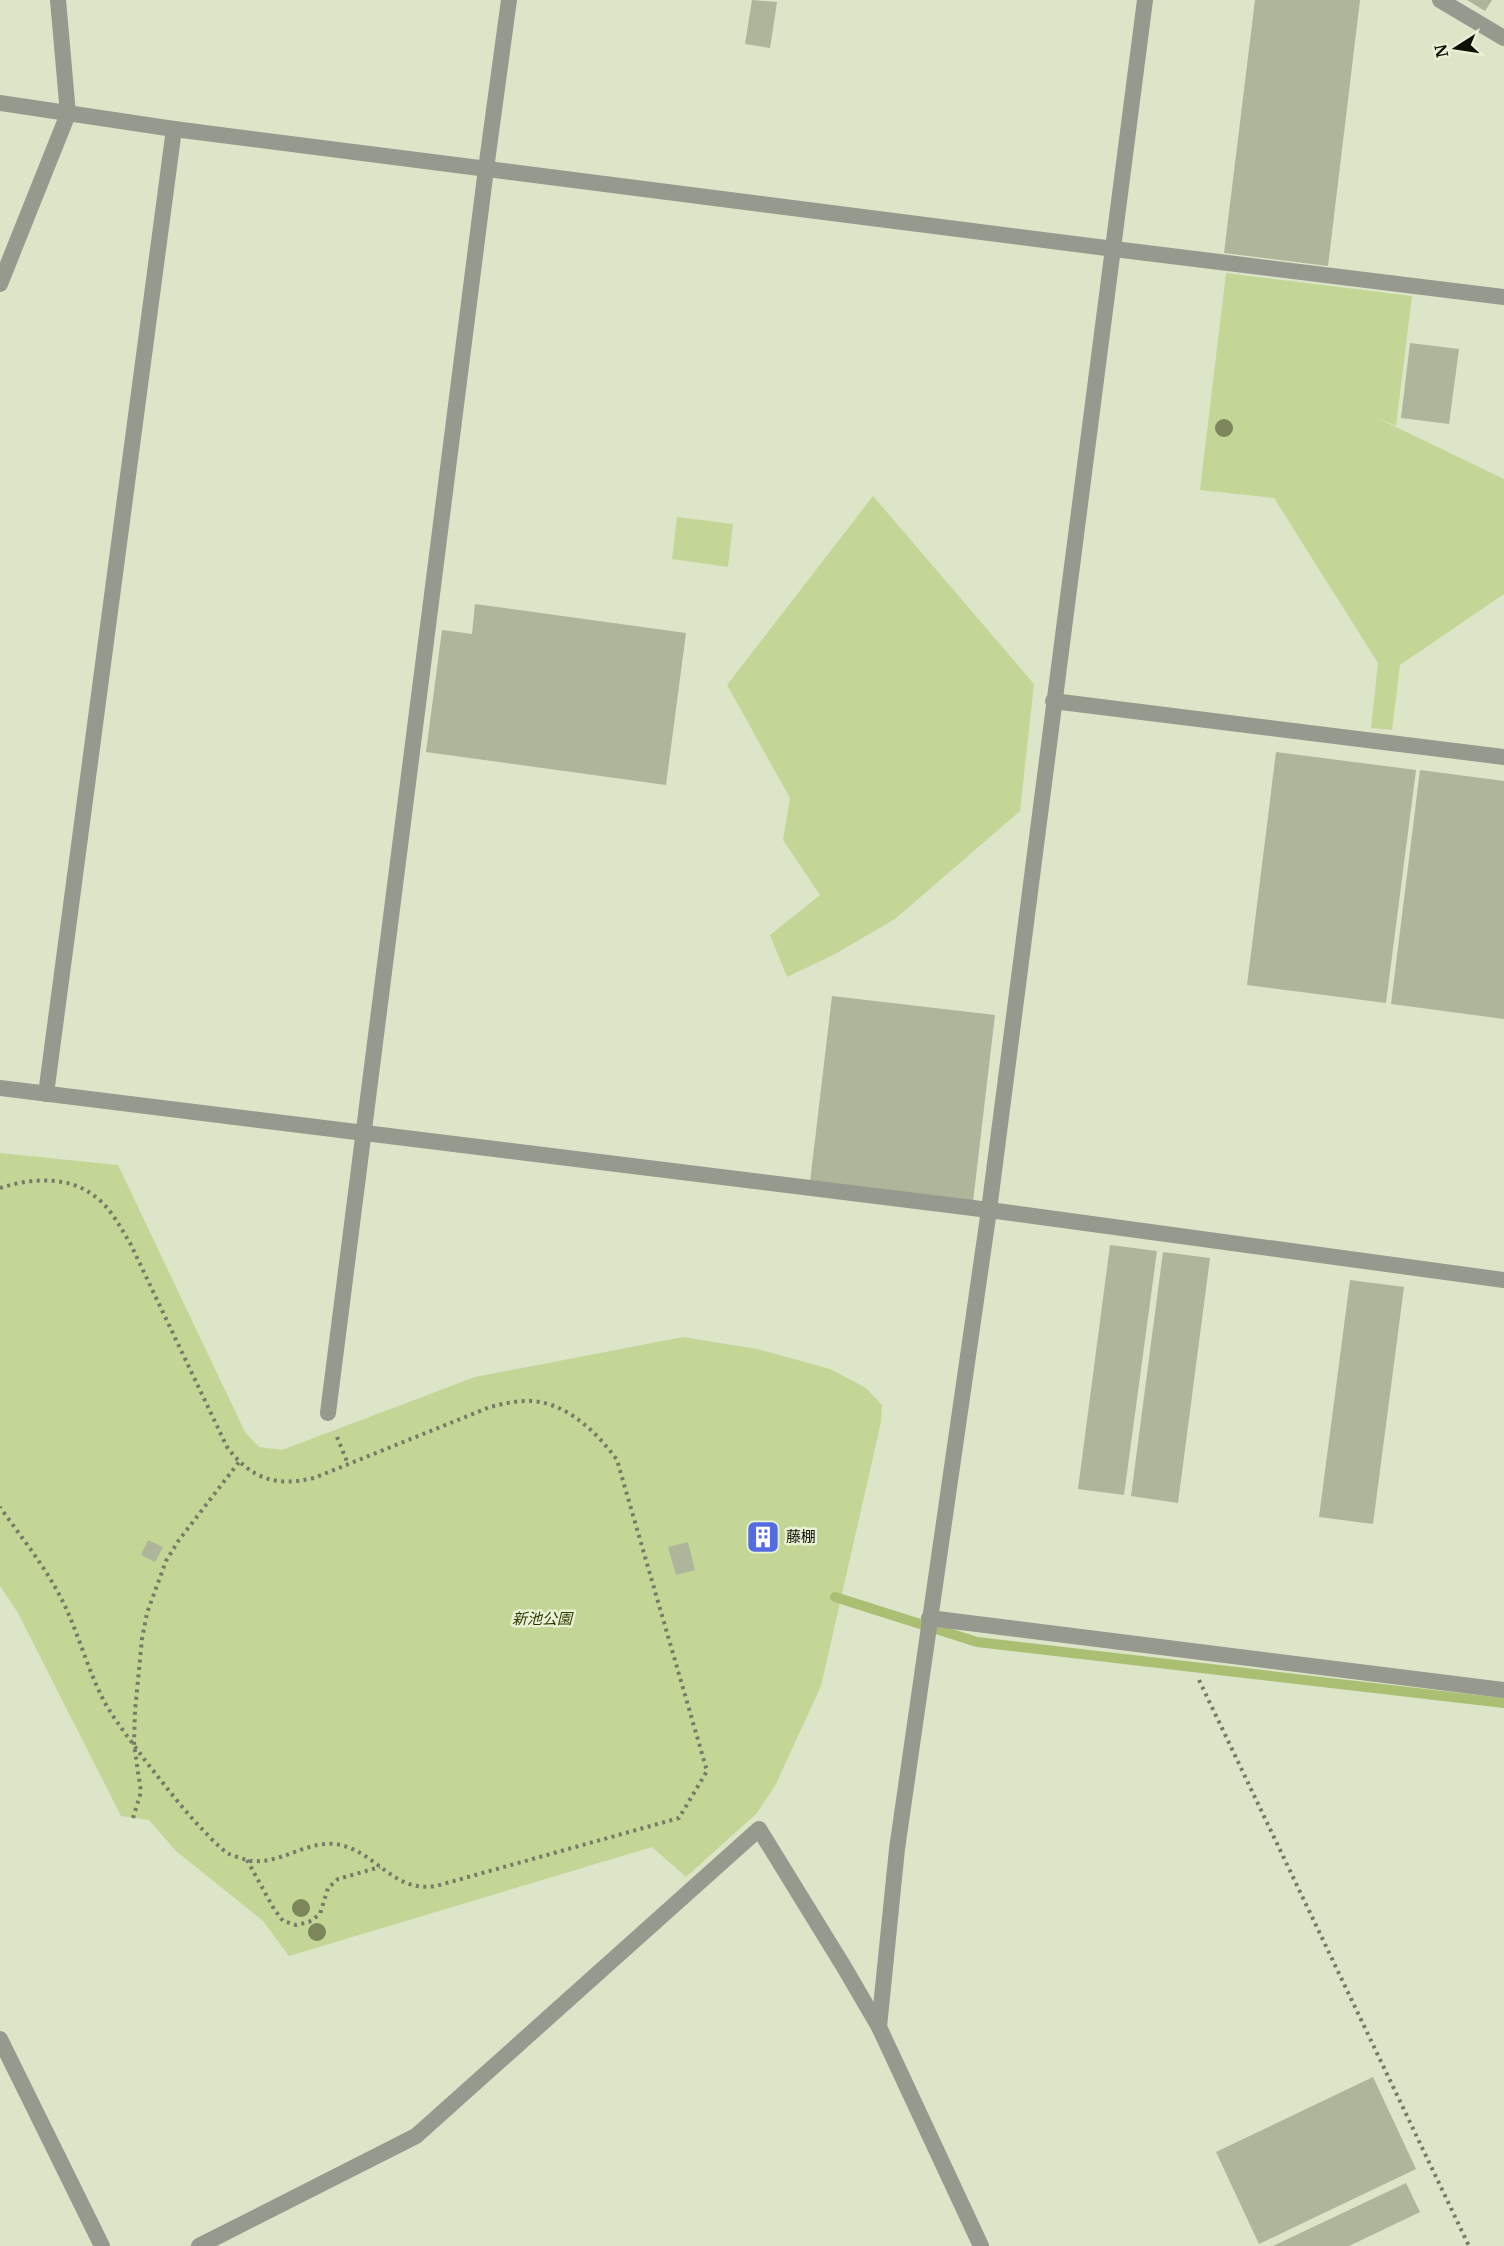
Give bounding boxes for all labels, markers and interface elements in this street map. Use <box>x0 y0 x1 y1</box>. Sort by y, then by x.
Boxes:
north arrow <box>1426 18 1486 78</box>
text: N <box>1430 43 1452 59</box>
building icon: 藤棚 <box>745 1519 781 1555</box>
place label: 藤棚 <box>786 1527 816 1546</box>
park label: 新池公園 <box>512 1609 574 1628</box>

